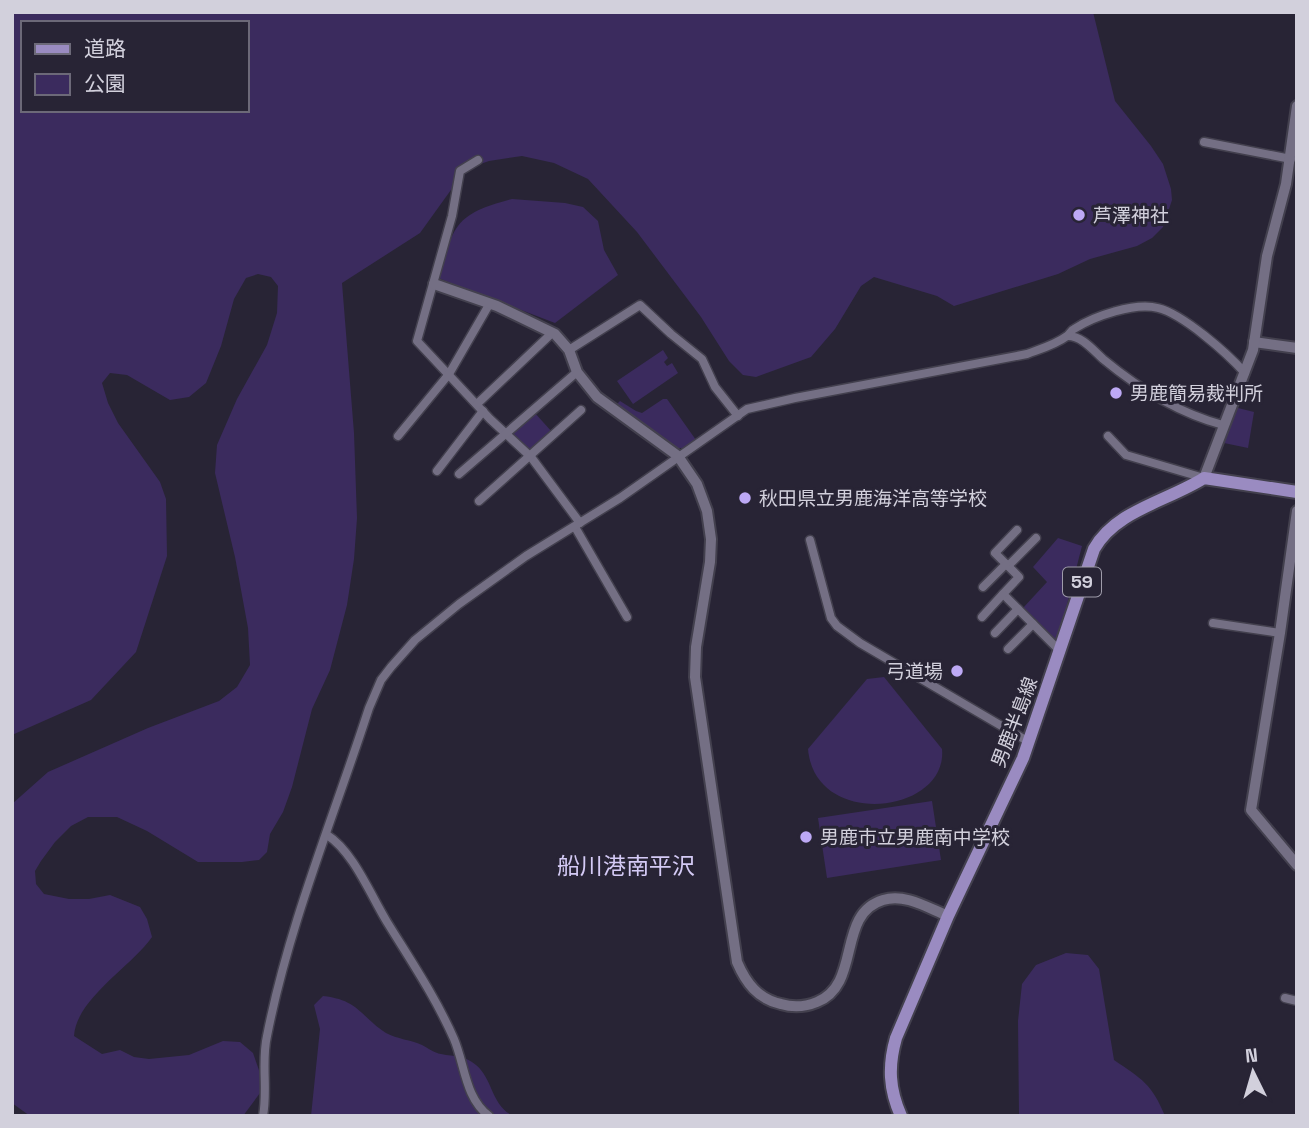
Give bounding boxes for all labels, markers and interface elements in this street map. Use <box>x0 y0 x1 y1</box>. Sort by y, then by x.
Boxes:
legend <box>21 21 248 112</box>
text: 道路 <box>84 35 126 62</box>
text: 公園 <box>84 70 126 97</box>
place label: 芦澤神社 <box>1093 203 1169 228</box>
marker: 芦澤神社 <box>1071 207 1087 223</box>
place label: 男鹿簡易裁判所 <box>1130 381 1263 406</box>
marker: 男鹿簡易裁判所 <box>1108 385 1124 401</box>
place label: 秋田県立男鹿海洋高等学校 <box>759 486 987 511</box>
marker: 秋田県立男鹿海洋高等学校 <box>737 490 753 506</box>
road number: 59 <box>1063 568 1101 596</box>
place label: 弓道場 <box>886 659 943 684</box>
marker: 弓道場 <box>949 663 965 679</box>
street label: 男鹿半島線 <box>986 673 1043 771</box>
place label: 男鹿市立男鹿南中学校 <box>820 825 1010 850</box>
marker: 男鹿市立男鹿南中学校 <box>798 829 814 845</box>
district label: 船川港南平沢 <box>557 851 695 881</box>
north arrow <box>1218 1037 1288 1107</box>
text: N <box>1244 1043 1259 1069</box>

